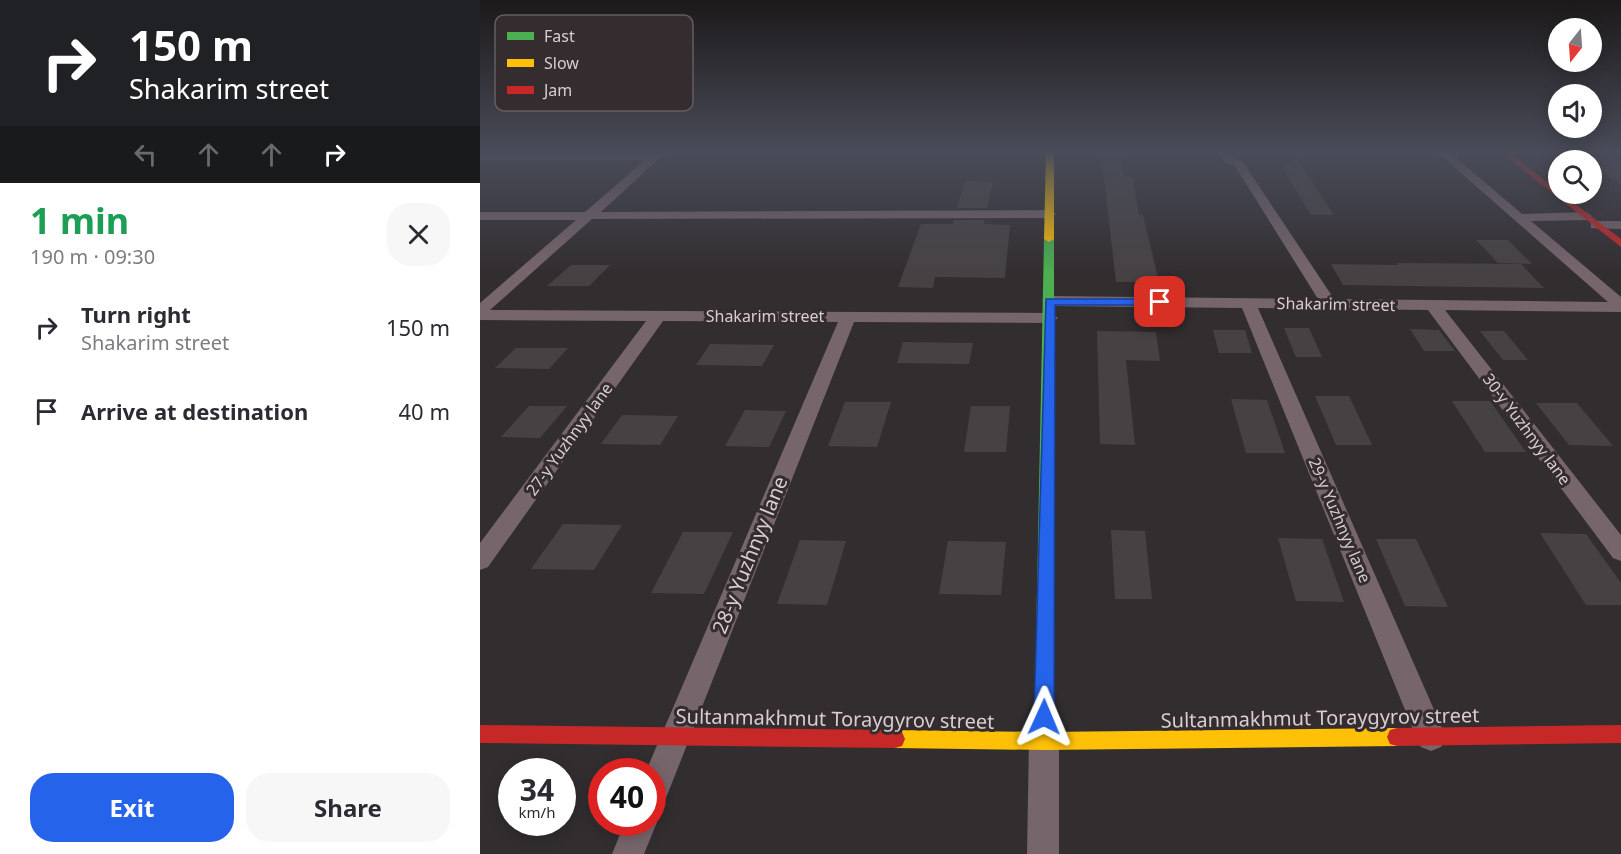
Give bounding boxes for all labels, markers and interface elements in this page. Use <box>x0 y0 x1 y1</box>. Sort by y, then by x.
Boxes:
legend <box>495 15 693 111</box>
text: 150 m <box>129 16 253 73</box>
north arrow <box>1548 18 1602 72</box>
map controls <box>1548 18 1602 204</box>
icon: right <box>30 24 108 102</box>
text: Fast <box>544 25 575 47</box>
text: Slow <box>544 52 579 74</box>
text: Shakarim street <box>129 70 329 107</box>
text: Jam <box>542 79 572 101</box>
button: sound <box>1548 84 1602 138</box>
icon: left <box>129 138 162 171</box>
icon: ahead <box>192 138 225 171</box>
icon: ahead <box>255 138 288 171</box>
icon: right <box>318 138 351 171</box>
button: search <box>1548 150 1602 204</box>
text: 1 min <box>30 196 129 245</box>
button: close <box>387 203 450 266</box>
text: 190 m · 09:30 <box>30 243 155 270</box>
pin <box>1134 276 1185 327</box>
icon: arrive <box>1143 285 1176 318</box>
street label: Shakarim street <box>1277 292 1396 316</box>
text: Turn right <box>81 299 191 329</box>
street label: Shakarim street <box>706 305 825 327</box>
icon: right <box>30 311 63 344</box>
text: 150 m <box>386 312 450 342</box>
text: Shakarim street <box>81 329 229 356</box>
street label: 30-y Yuzhnyy lane <box>1478 369 1576 489</box>
street label: 27-y Yuzhnyy lane <box>521 378 617 500</box>
icon: arrive <box>30 395 63 428</box>
text: Arrive at destination <box>81 396 308 426</box>
text: 40 m <box>399 396 450 426</box>
street label: 29-y Yuzhnyy lane <box>1304 454 1376 586</box>
street label: 28-y Yuzhnyy lane <box>706 472 793 638</box>
position arrow <box>1012 685 1076 749</box>
street label: Sultanmakhmut Toraygyrov street <box>1160 701 1480 734</box>
street label: Sultanmakhmut Toraygyrov street <box>675 702 995 735</box>
speed limit sign: 40 <box>588 758 666 836</box>
text: 34 <box>520 769 554 810</box>
button: Exit <box>30 773 234 842</box>
button: Share <box>246 773 450 842</box>
text: km/h <box>519 802 555 822</box>

